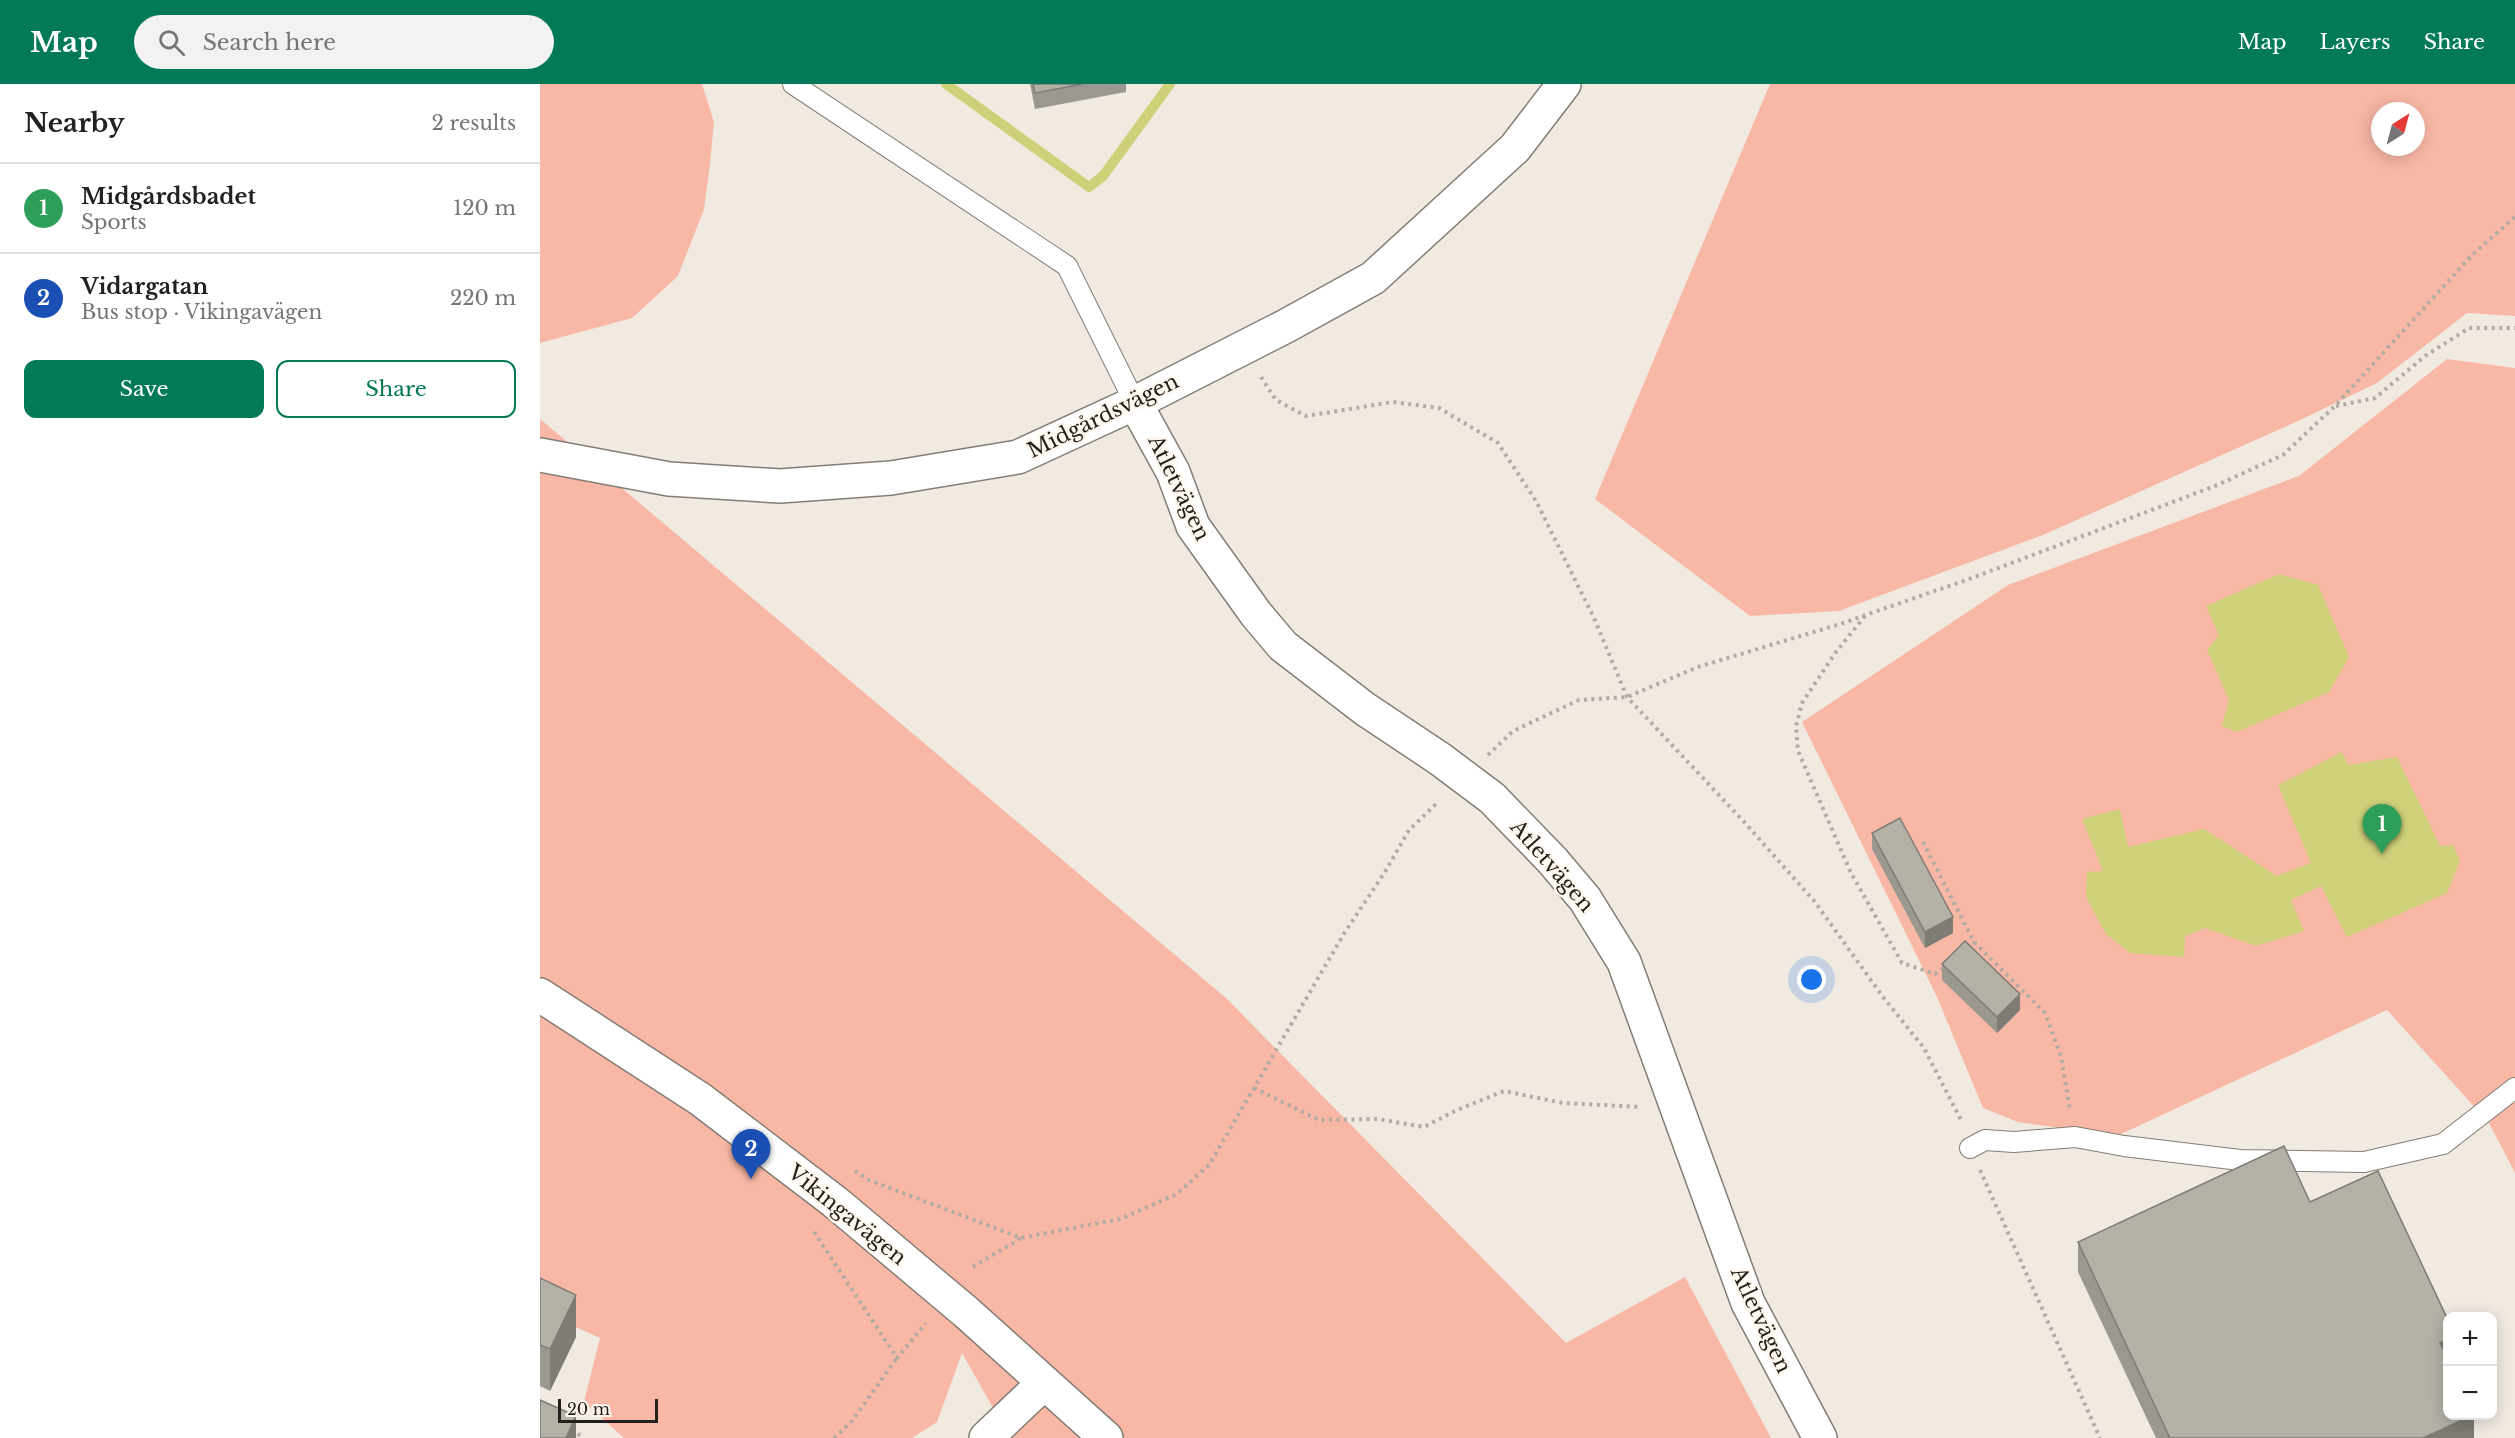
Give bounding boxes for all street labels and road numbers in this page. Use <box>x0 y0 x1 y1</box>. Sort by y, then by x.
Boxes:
street label: Midgårdsvägen <box>1023 368 1183 464</box>
street label: Atletvägen <box>1142 430 1216 545</box>
street label: Atletvägen <box>1504 814 1599 918</box>
street label: Vikingavägen <box>782 1159 912 1271</box>
street label: Atletvägen <box>1725 1262 1797 1377</box>

